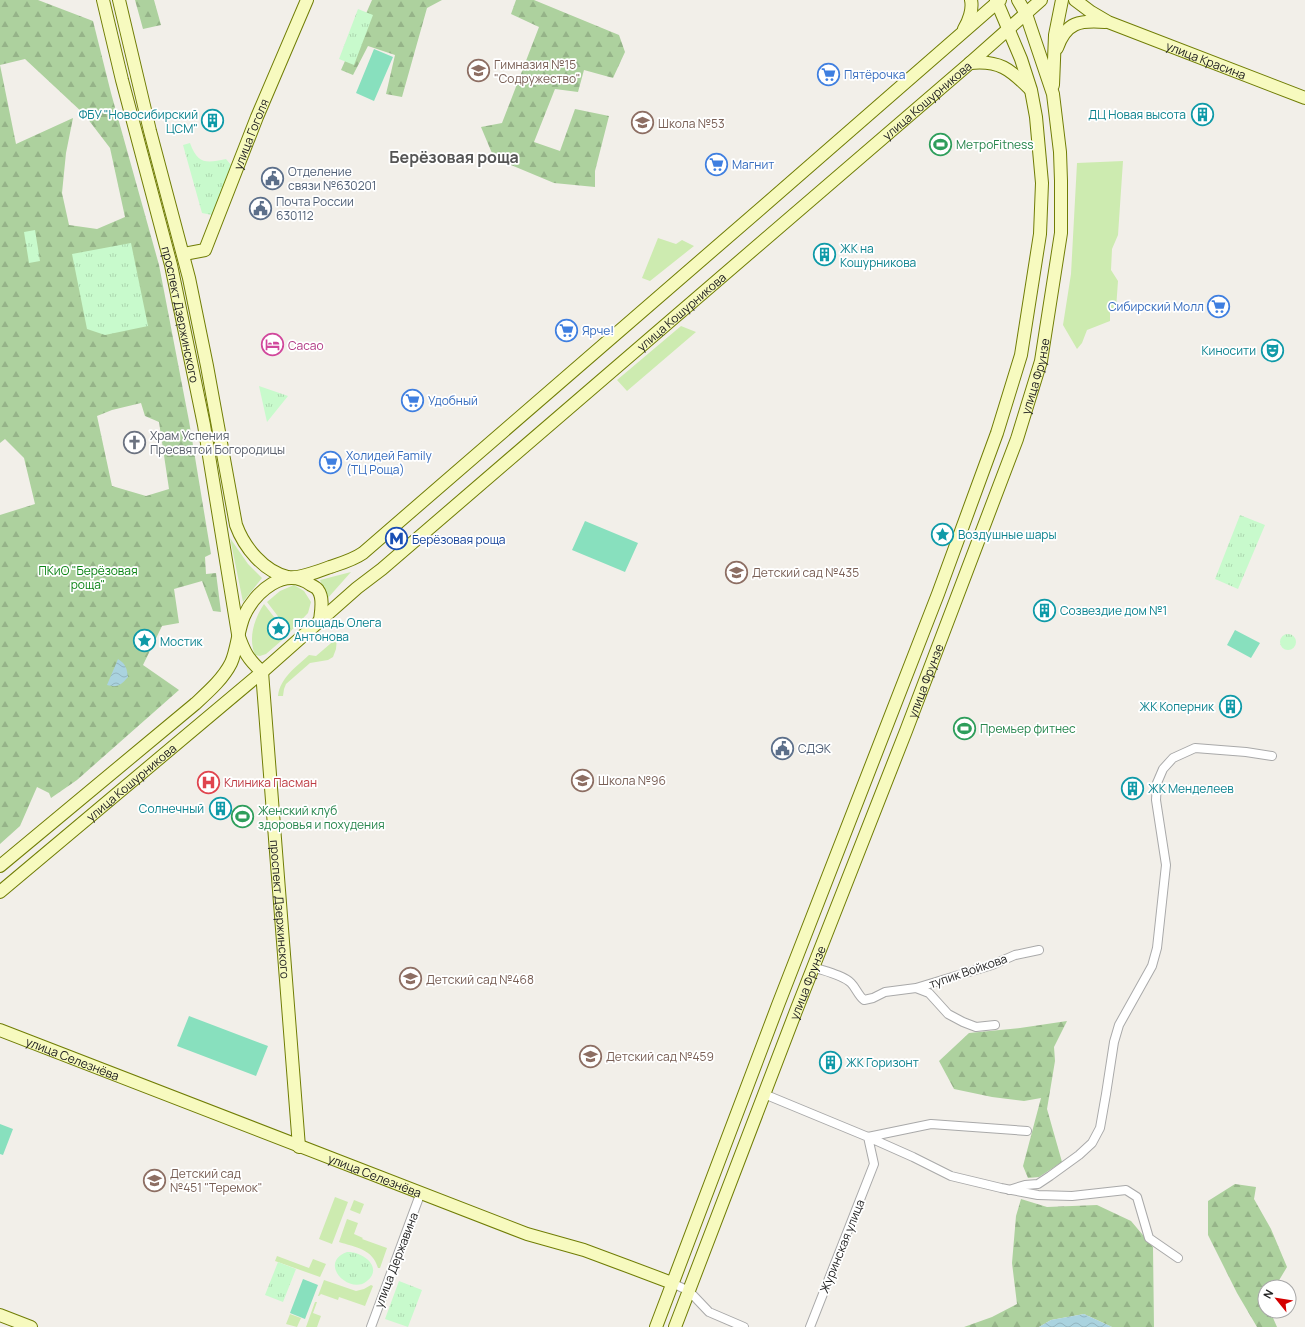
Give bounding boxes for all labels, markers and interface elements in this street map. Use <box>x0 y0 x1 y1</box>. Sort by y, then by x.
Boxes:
street label: улица Красина <box>1164 37 1249 83</box>
place label: Гимназия №15 "Содружество" <box>494 56 580 87</box>
street label: улица Кошурникова <box>879 57 975 143</box>
school or university icon: Гимназия №15 "Содружество" <box>465 58 491 84</box>
supermarket icon: Пятёрочка <box>816 61 842 87</box>
place label: Пятёрочка <box>844 66 905 83</box>
street label: улица Гоголя <box>229 96 272 172</box>
building icon: ДЦ Новая высота <box>1189 101 1215 127</box>
place label: ФБУ "Новосибирский ЦСМ" <box>79 106 198 137</box>
place label: ДЦ Новая высота <box>1088 106 1186 123</box>
building icon: ФБУ "Новосибирский ЦСМ" <box>200 108 226 134</box>
school or university icon: Школа №53 <box>630 110 656 136</box>
place label: Школа №53 <box>658 115 725 132</box>
sports icon: МетроFitness <box>927 131 953 157</box>
place label: МетроFitness <box>956 136 1034 153</box>
district label: Берёзовая роща <box>389 146 519 168</box>
supermarket icon: Магнит <box>703 151 729 177</box>
place label: Магнит <box>732 156 774 173</box>
place label: Отделение связи №630201 <box>288 163 377 194</box>
public building icon: Отделение связи №630201 <box>260 165 286 191</box>
place label: Почта России 630112 <box>276 193 354 224</box>
public building icon: Почта России 630112 <box>247 195 273 221</box>
place label: ЖК на Кошурникова <box>840 240 916 271</box>
building icon: ЖК на Кошурникова <box>812 242 838 268</box>
street label: проспект Дзержинского <box>158 244 204 384</box>
street label: улица Кошурникова <box>633 268 729 355</box>
supermarket icon: Сибирский Молл <box>1206 293 1232 319</box>
place label: Сибирский Молл <box>1108 298 1204 315</box>
supermarket icon: Ярче! <box>554 317 580 343</box>
place label: Ярче! <box>582 322 614 339</box>
hotel icon: Cacao <box>259 332 285 358</box>
place label: Cacao <box>288 337 324 354</box>
street label: улица Фрунзе <box>1017 337 1053 416</box>
theatre icon: Киносити <box>1259 337 1285 363</box>
place label: Киносити <box>1201 342 1256 359</box>
supermarket icon: Удобный <box>400 387 426 413</box>
place label: Удобный <box>428 392 478 409</box>
place label: Храм Успения Пресвятой Богородицы <box>150 427 285 458</box>
church icon: Храм Успения Пресвятой Богородицы <box>122 429 148 455</box>
place label: Холидей Family (ТЦ Роща) <box>346 447 433 478</box>
supermarket icon: Холидей Family (ТЦ Роща) <box>318 449 344 475</box>
place icon: Воздушные шары <box>929 521 955 547</box>
metro station icon: Берёзовая роща <box>384 526 410 552</box>
place label: Воздушные шары <box>958 526 1057 543</box>
place label: Берёзовая роща <box>412 531 506 548</box>
school or university icon: Детский сад №435 <box>723 559 749 585</box>
park label: ПКиО "Берёзовая роща" <box>38 562 138 593</box>
place label: Детский сад №435 <box>752 564 859 581</box>
building icon: Созвездие дом №1 <box>1032 597 1058 623</box>
place label: Созвездие дом №1 <box>1060 602 1167 619</box>
place label: площадь Олега Антонова <box>294 614 381 645</box>
place icon: площадь Олега Антонова <box>265 616 291 642</box>
place icon: Мостик <box>132 628 158 654</box>
place label: Мостик <box>160 633 204 650</box>
street label: улица Фрунзе <box>903 641 947 720</box>
building icon: ЖК Коперник <box>1217 693 1243 719</box>
place label: ЖК Коперник <box>1139 698 1215 715</box>
sports icon: Премьер фитнес <box>951 715 977 741</box>
place label: Премьер фитнес <box>980 720 1076 737</box>
public building icon: СДЭК <box>770 735 796 761</box>
street label: улица Кошурникова <box>82 739 180 825</box>
place label: СДЭК <box>798 740 832 757</box>
school or university icon: Школа №96 <box>570 767 596 793</box>
hospital icon: Клиника Пасман <box>196 769 222 795</box>
place label: Школа №96 <box>598 772 666 789</box>
place label: Клиника Пасман <box>224 774 317 791</box>
building icon: ЖК Менделеев <box>1119 775 1145 801</box>
place label: ЖК Менделеев <box>1148 780 1234 797</box>
building icon: Солнечный <box>207 795 233 821</box>
place label: Солнечный <box>139 800 204 817</box>
place label: Женский клуб здоровья и похудения <box>258 802 385 833</box>
sports icon: Женский клуб здоровья и похудения <box>230 804 256 830</box>
street label: проспект Дзержинского <box>267 839 294 979</box>
street label: улица Фрунзе <box>785 943 829 1022</box>
street label: тупик Войкова <box>927 950 1009 992</box>
school or university icon: Детский сад №468 <box>397 966 423 992</box>
place label: Детский сад №468 <box>426 971 534 988</box>
street label: улица Селезнёва <box>24 1032 122 1084</box>
school or university icon: Детский сад №459 <box>578 1043 604 1069</box>
place label: Детский сад №459 <box>606 1048 714 1065</box>
building icon: ЖК Горизонт <box>817 1049 843 1075</box>
place label: ЖК Горизонт <box>846 1054 919 1071</box>
street label: улица Селезнёва <box>326 1149 424 1201</box>
place label: Детский сад №451 "Теремок" <box>170 1165 262 1196</box>
school or university icon: Детский сад №451 "Теремок" <box>142 1167 168 1193</box>
street label: Журинская улица <box>815 1197 869 1295</box>
street label: улица Державина <box>370 1210 422 1310</box>
north arrow <box>1257 1279 1297 1319</box>
text: N <box>1259 1286 1276 1301</box>

